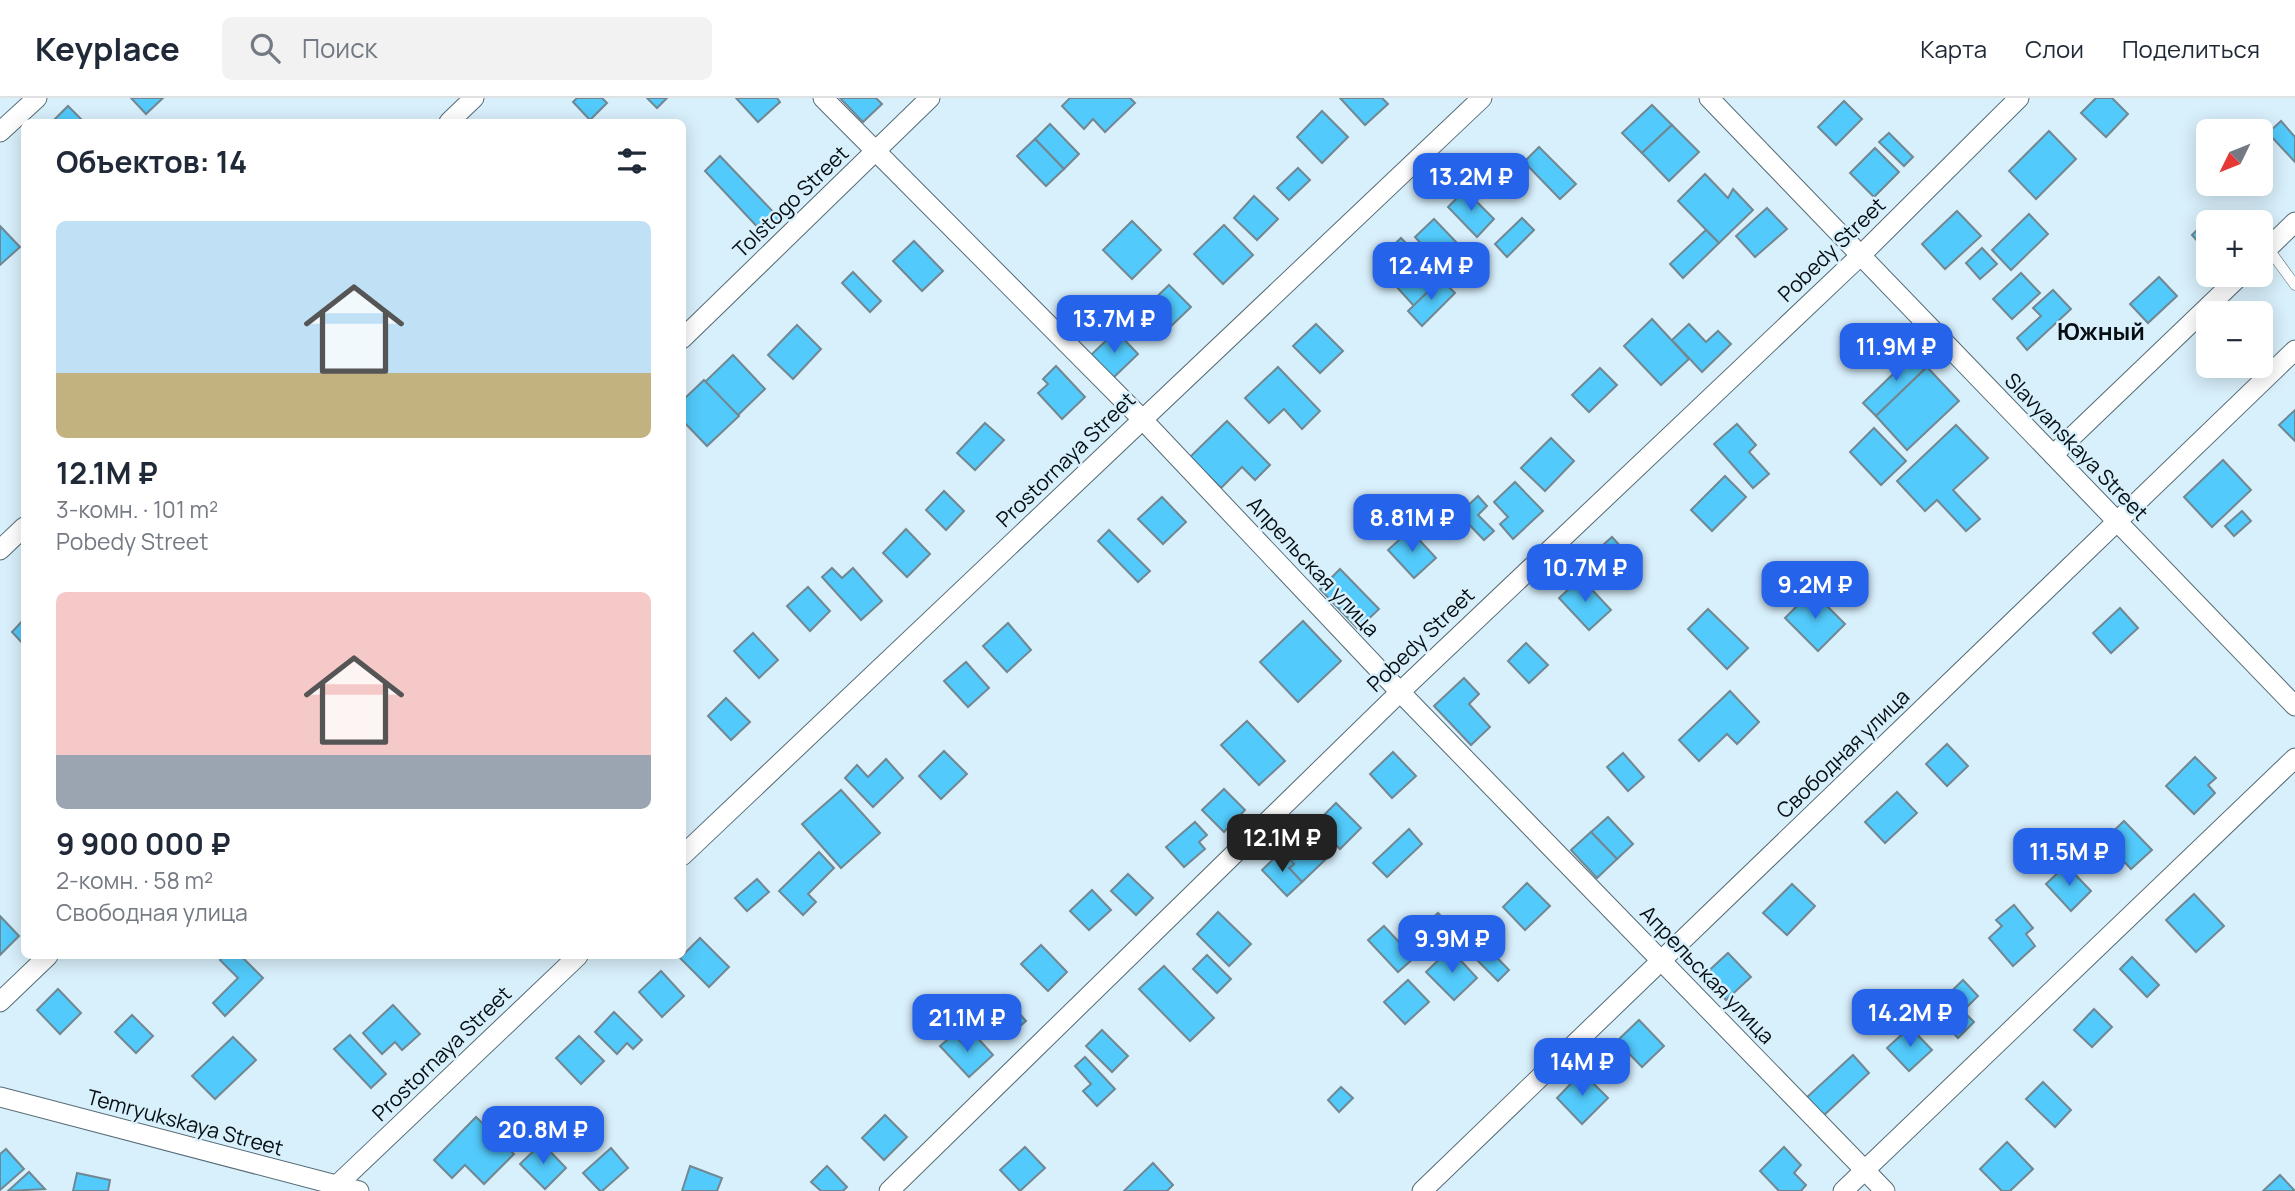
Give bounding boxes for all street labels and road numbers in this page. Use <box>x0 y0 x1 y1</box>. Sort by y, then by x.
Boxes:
street label: Tolstogo Street <box>727 139 854 264</box>
street label: Pobedy Street <box>1772 191 1891 308</box>
street label: Slavyanskaya Street <box>1999 366 2155 526</box>
street label: Prostornaya Street <box>990 386 1141 533</box>
street label: Апрельская улица <box>1241 490 1386 642</box>
street label: Pobedy Street <box>1361 581 1480 698</box>
street label: Свободная улица <box>1770 682 1915 824</box>
street label: Апрельская улица <box>1634 899 1781 1050</box>
street label: Prostornaya Street <box>366 980 517 1127</box>
street label: Temryukskaya Street <box>84 1082 287 1162</box>

